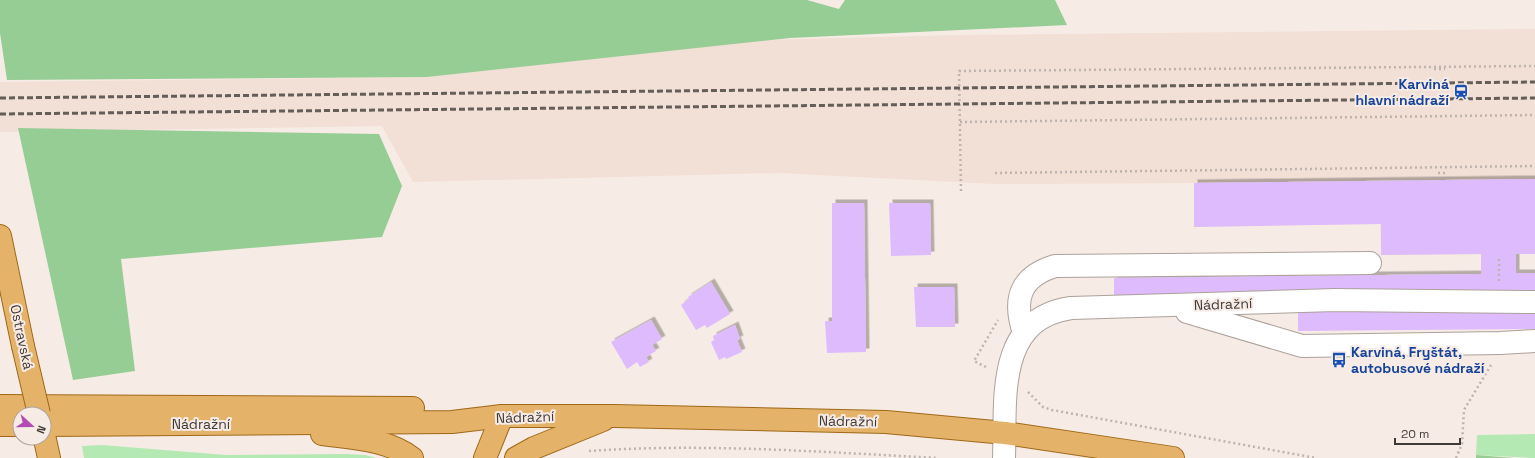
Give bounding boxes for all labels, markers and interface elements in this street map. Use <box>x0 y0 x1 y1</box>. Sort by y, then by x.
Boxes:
place label: Karviná hlavní nádraží <box>1355 75 1449 109</box>
station icon: Karviná hlavní nádraží <box>1452 83 1470 101</box>
street label: Nádražní <box>1193 294 1253 314</box>
street label: Ostravská <box>6 303 38 371</box>
place label: Karviná, Fryštát, autobusové nádraží <box>1351 343 1485 377</box>
bus stop icon: Karviná, Fryštát, autobusové nádraží <box>1330 351 1348 369</box>
north arrow <box>12 406 52 446</box>
street label: Nádražní <box>495 407 555 427</box>
street label: Nádražní <box>819 411 878 431</box>
street label: Nádražní <box>172 415 231 433</box>
scale bar <box>1395 420 1460 446</box>
text: N <box>33 424 49 436</box>
text: 20 m <box>1401 426 1429 442</box>

